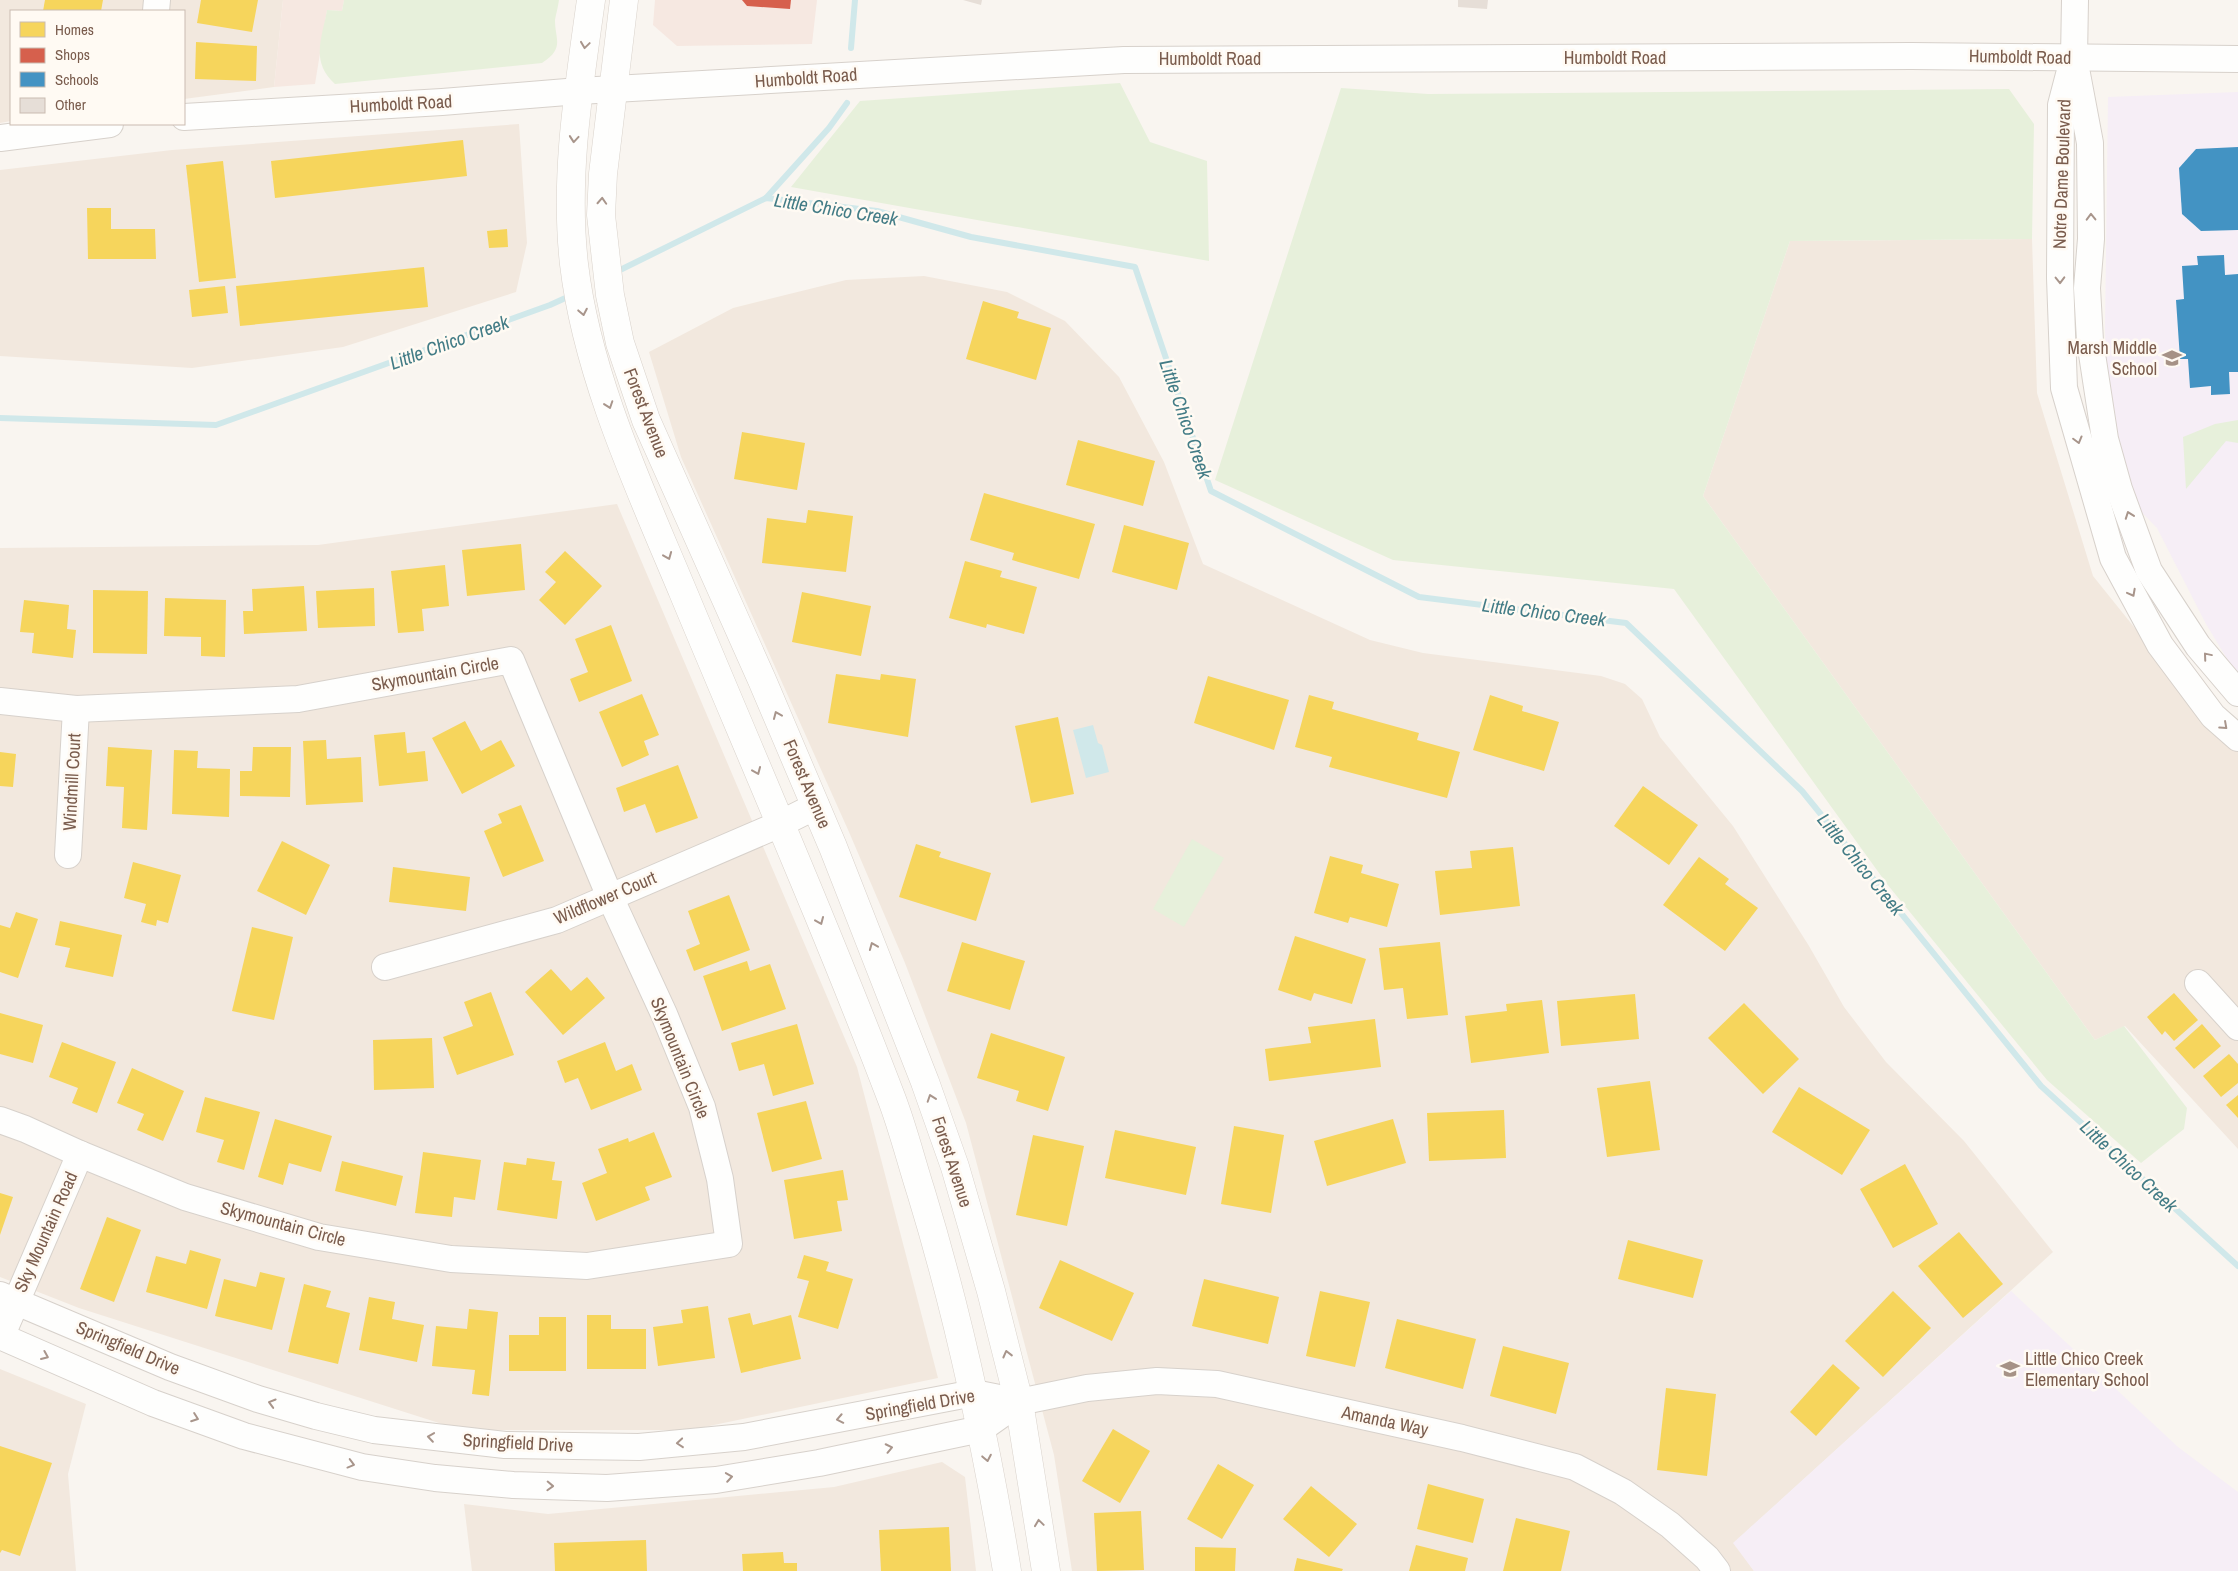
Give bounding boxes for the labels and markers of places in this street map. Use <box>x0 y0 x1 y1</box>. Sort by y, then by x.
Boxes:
place label: Marsh Middle School <box>2068 335 2157 381</box>
school or university icon: Marsh Middle School <box>2161 347 2183 369</box>
place label: Little Chico Creek Elementary School <box>2025 1346 2149 1392</box>
school or university icon: Little Chico Creek Elementary School <box>1999 1358 2021 1380</box>

